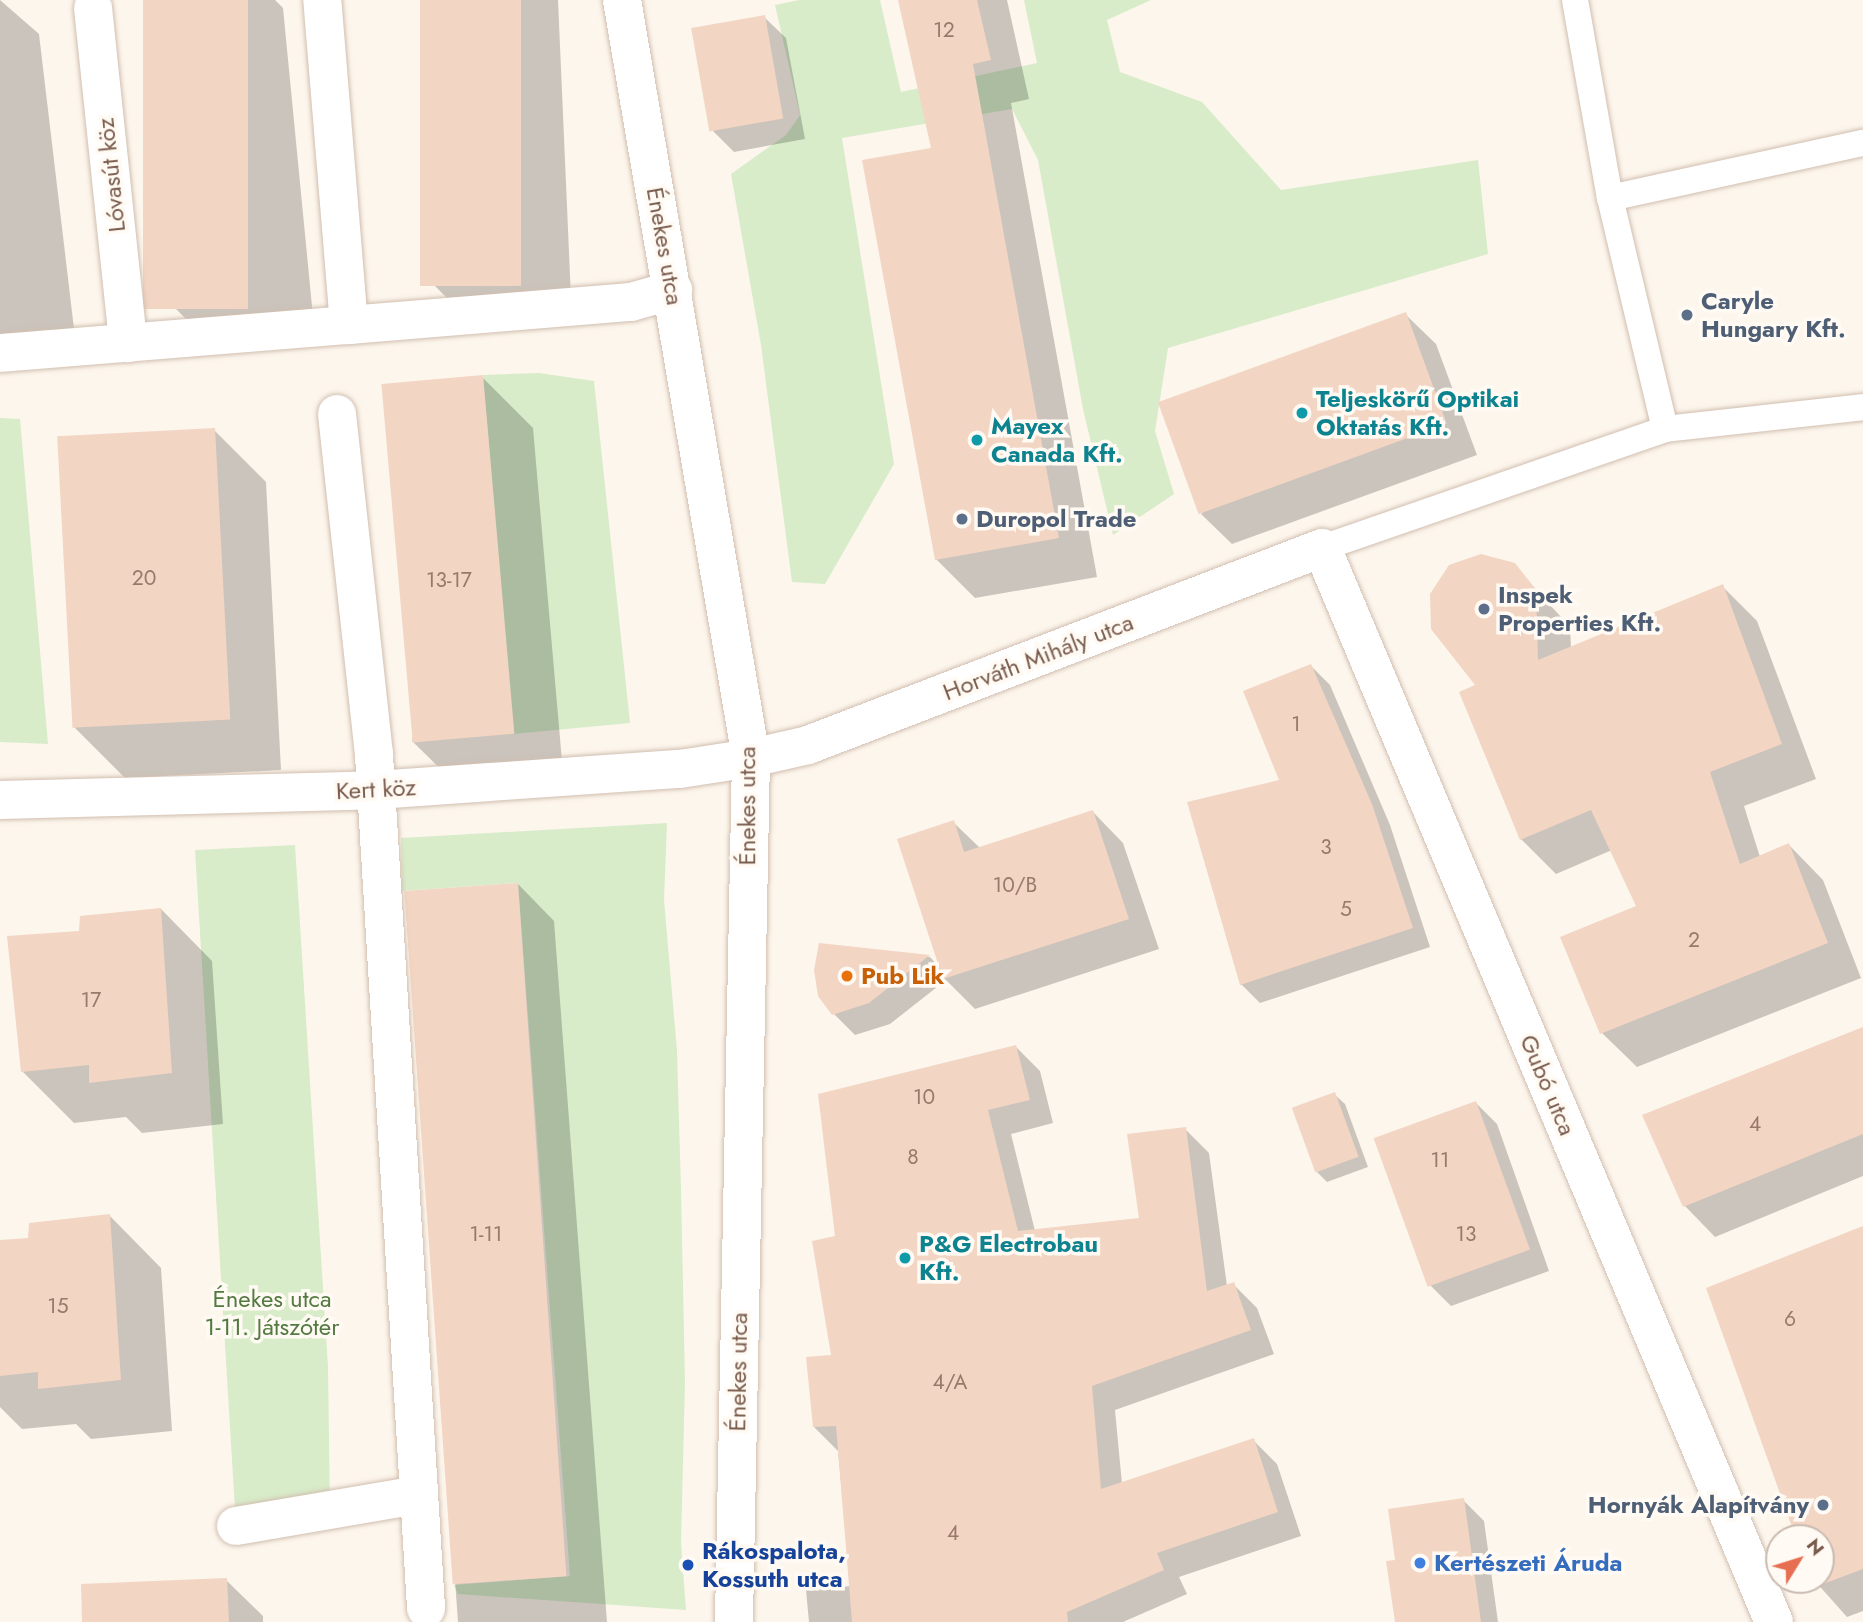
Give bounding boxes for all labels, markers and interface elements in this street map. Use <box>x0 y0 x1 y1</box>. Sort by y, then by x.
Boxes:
house number: 12 <box>933 17 955 43</box>
street label: Lóvasút köz <box>91 116 131 234</box>
street label: Énekes utca <box>640 185 690 307</box>
place label: Caryle Hungary Kft. <box>1701 287 1846 343</box>
marker: Caryle Hungary Kft. <box>1679 307 1695 323</box>
place label: Teljeskörű Optikai Oktatás Kft. <box>1316 385 1519 441</box>
marker: Teljeskörű Optikai Oktatás Kft. <box>1294 405 1310 421</box>
place label: Mayex Canada Kft. <box>991 412 1123 468</box>
marker: Mayex Canada Kft. <box>969 432 985 448</box>
place label: Duropol Trade <box>976 505 1137 533</box>
marker: Duropol Trade <box>954 511 970 527</box>
house number: 20 <box>132 565 156 591</box>
house number: 13-17 <box>426 567 472 593</box>
place label: Inspek Properties Kft. <box>1498 581 1661 637</box>
marker: Inspek Properties Kft. <box>1476 601 1492 617</box>
street label: Horváth Mihály utca <box>939 607 1137 707</box>
house number: 1 <box>1291 711 1301 737</box>
street label: Énekes utca <box>733 747 761 865</box>
street label: Kert köz <box>335 773 417 805</box>
house number: 3 <box>1320 834 1332 860</box>
house number: 10/B <box>993 872 1037 898</box>
house number: 5 <box>1340 896 1352 922</box>
house number: 2 <box>1688 927 1700 953</box>
place label: Pub Lik <box>861 962 944 990</box>
marker: Pub Lik <box>839 968 855 984</box>
house number: 17 <box>81 987 101 1013</box>
street label: Gubó utca <box>1514 1030 1582 1140</box>
house number: 10 <box>913 1084 935 1110</box>
house number: 4 <box>1749 1111 1761 1137</box>
house number: 8 <box>907 1144 919 1170</box>
house number: 11 <box>1431 1147 1449 1173</box>
house number: 1-11 <box>470 1221 502 1247</box>
house number: 13 <box>1456 1221 1476 1247</box>
place label: P&G Electrobau Kft. <box>919 1230 1098 1286</box>
marker: P&G Electrobau Kft. <box>897 1250 913 1266</box>
park label: Énekes utca 1-11. Játszótér <box>205 1285 339 1341</box>
house number: 15 <box>47 1293 69 1319</box>
house number: 6 <box>1784 1306 1796 1332</box>
street label: Énekes utca <box>723 1312 753 1432</box>
house number: 4/A <box>933 1369 967 1395</box>
place label: Hornyák Alapítvány <box>1588 1491 1809 1519</box>
marker: Hornyák Alapítvány <box>1815 1497 1831 1513</box>
house number: 4 <box>947 1520 959 1546</box>
north arrow <box>1765 1524 1835 1594</box>
text: N <box>1800 1533 1831 1561</box>
place label: Rákospalota, Kossuth utca <box>702 1537 846 1593</box>
place label: Kertészeti Áruda <box>1434 1549 1622 1577</box>
marker: Kertészeti Áruda <box>1412 1555 1428 1571</box>
marker: Rákospalota, Kossuth utca <box>680 1557 696 1573</box>

